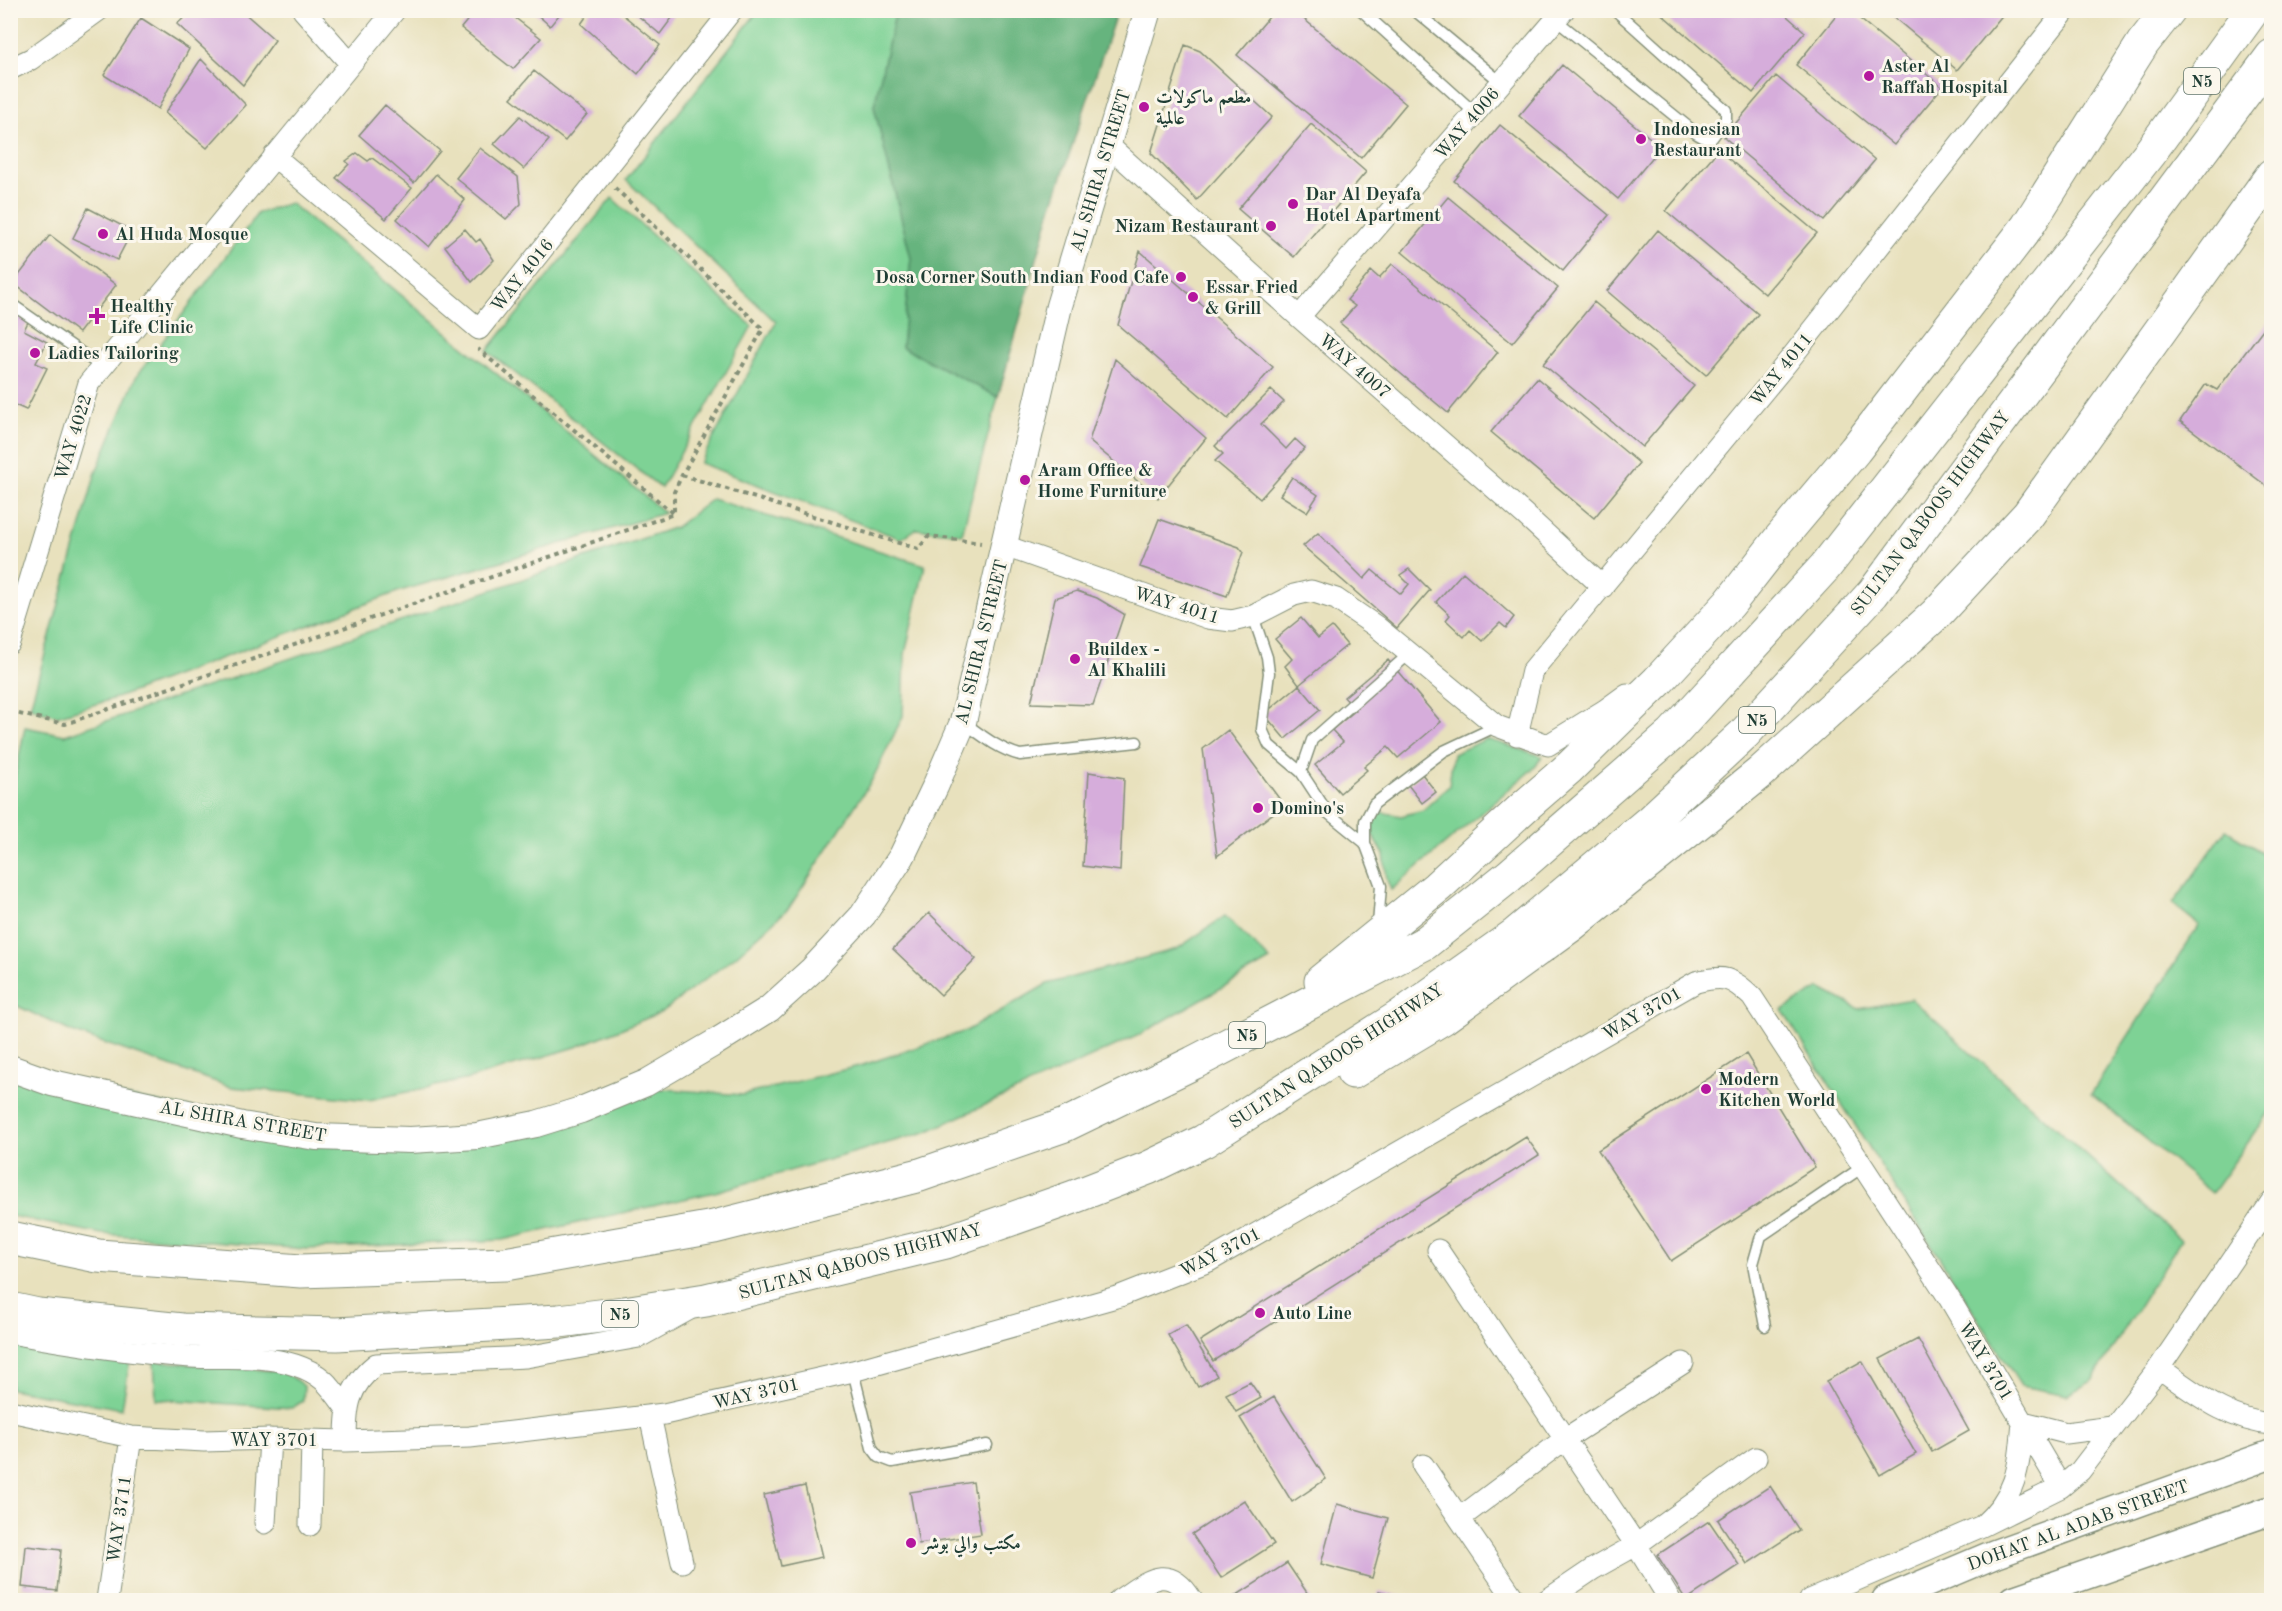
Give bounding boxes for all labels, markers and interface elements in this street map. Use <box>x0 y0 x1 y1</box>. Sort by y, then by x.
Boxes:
place label: Aster Al Raffah Hospital <box>1881 58 2009 97</box>
road number: N5 <box>2184 68 2220 94</box>
marker: Aster Al Raffah Hospital <box>1862 69 1876 83</box>
street label: WAY 4006 <box>1432 84 1503 163</box>
street label: AL SHIRA STREET <box>1068 88 1134 255</box>
place label: مطعم ماكولات عالمية <box>1156 88 1251 128</box>
marker: مطعم ماكولات عالمية <box>1137 100 1151 114</box>
place label: Indonesian Restaurant <box>1653 121 1742 160</box>
marker: Indonesian Restaurant <box>1634 132 1648 146</box>
place label: Dar Al Deyafa Hotel Apartment <box>1305 186 1441 225</box>
marker: Dar Al Deyafa Hotel Apartment <box>1286 197 1300 211</box>
place label: Nizam Restaurant <box>1115 218 1259 236</box>
marker: Nizam Restaurant <box>1264 219 1278 233</box>
place label: Al Huda Mosque <box>115 226 248 244</box>
marker: Al Huda Mosque <box>96 227 110 241</box>
street label: WAY 4016 <box>488 236 558 316</box>
place label: Dosa Corner South Indian Food Cafe <box>875 269 1169 287</box>
marker: Dosa Corner South Indian Food Cafe <box>1174 270 1188 284</box>
place label: Essar Fried & Grill <box>1205 279 1299 318</box>
marker: Essar Fried & Grill <box>1186 290 1200 304</box>
place label: Healthy Life Clinic <box>110 298 194 337</box>
marker: Healthy Life Clinic <box>88 307 106 325</box>
street label: WAY 4011 <box>1747 330 1817 410</box>
street label: WAY 4007 <box>1315 331 1394 402</box>
place label: Ladies Tailoring <box>47 345 179 363</box>
marker: Ladies Tailoring <box>28 346 42 360</box>
street label: WAY 4022 <box>52 393 95 482</box>
street label: SULTAN QABOOS HIGHWAY <box>1848 408 2013 619</box>
place label: Aram Office & Home Furniture <box>1037 462 1167 501</box>
marker: Aram Office & Home Furniture <box>1018 473 1032 487</box>
street label: AL SHIRA STREET <box>953 558 1011 727</box>
street label: WAY 4011 <box>1132 584 1221 627</box>
place label: Buildex - Al Khalili <box>1087 641 1166 680</box>
marker: Buildex - Al Khalili <box>1068 652 1082 666</box>
road number: N5 <box>1739 707 1775 733</box>
place label: Domino's <box>1270 800 1344 818</box>
marker: Domino's <box>1251 801 1265 815</box>
street label: SULTAN QABOOS HIGHWAY <box>1226 981 1447 1133</box>
street label: WAY 3701 <box>1600 984 1685 1044</box>
road number: N5 <box>1229 1022 1265 1048</box>
place label: Modern Kitchen World <box>1718 1071 1836 1110</box>
marker: Modern Kitchen World <box>1699 1082 1713 1096</box>
street label: AL SHIRA STREET <box>158 1098 328 1146</box>
street label: SULTAN QABOOS HIGHWAY <box>737 1221 984 1303</box>
street label: WAY 3701 <box>1177 1225 1264 1281</box>
road number: N5 <box>602 1301 638 1327</box>
place label: Auto Line <box>1272 1305 1352 1323</box>
marker: Auto Line <box>1253 1306 1267 1320</box>
street label: WAY 3701 <box>1955 1319 2016 1404</box>
street label: WAY 3701 <box>711 1375 801 1413</box>
street label: WAY 3701 <box>230 1432 318 1450</box>
street label: WAY 3711 <box>105 1474 135 1564</box>
street label: DOHAT AL ADAB STREET <box>1965 1477 2191 1574</box>
place label: مكتب والي بوشر <box>921 1533 1021 1558</box>
marker: مكتب والي بوشر <box>904 1536 918 1550</box>

